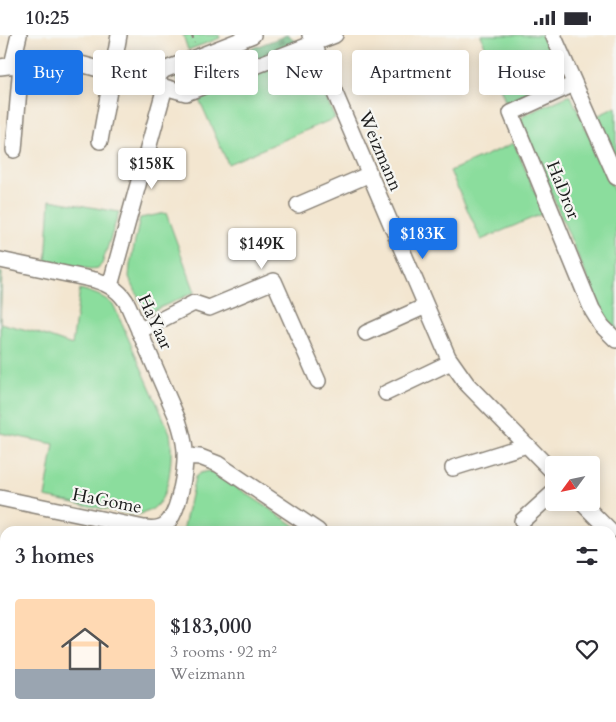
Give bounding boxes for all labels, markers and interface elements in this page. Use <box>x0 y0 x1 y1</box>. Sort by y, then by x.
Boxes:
text: 10:25 <box>25 5 69 31</box>
chip: Buy <box>15 50 83 95</box>
chip: Rent <box>93 50 165 95</box>
chip: Filters <box>175 50 258 95</box>
chip: New <box>268 50 342 95</box>
chip: Apartment <box>352 50 469 95</box>
chip: House <box>479 50 564 95</box>
street label: Weizmann <box>352 106 408 196</box>
pin: $158K <box>117 147 187 190</box>
text: $158K <box>129 153 175 175</box>
street label: HaDror <box>540 157 586 223</box>
pin: $183K <box>388 217 458 260</box>
text: $183K <box>400 223 446 245</box>
pin: $149K <box>227 227 297 270</box>
text: $149K <box>239 233 285 255</box>
street label: HaYaar <box>131 290 179 354</box>
north arrow <box>545 456 600 511</box>
map controls <box>545 456 600 511</box>
street label: HaGome <box>70 482 144 520</box>
text: 3 homes <box>15 542 94 571</box>
icon: filters <box>573 542 601 570</box>
text: $183,000 <box>170 612 251 641</box>
icon: home <box>55 619 115 679</box>
icon: heart <box>573 635 601 663</box>
text: 3 rooms · 92 m² <box>170 641 277 663</box>
text: Weizmann <box>170 663 245 685</box>

